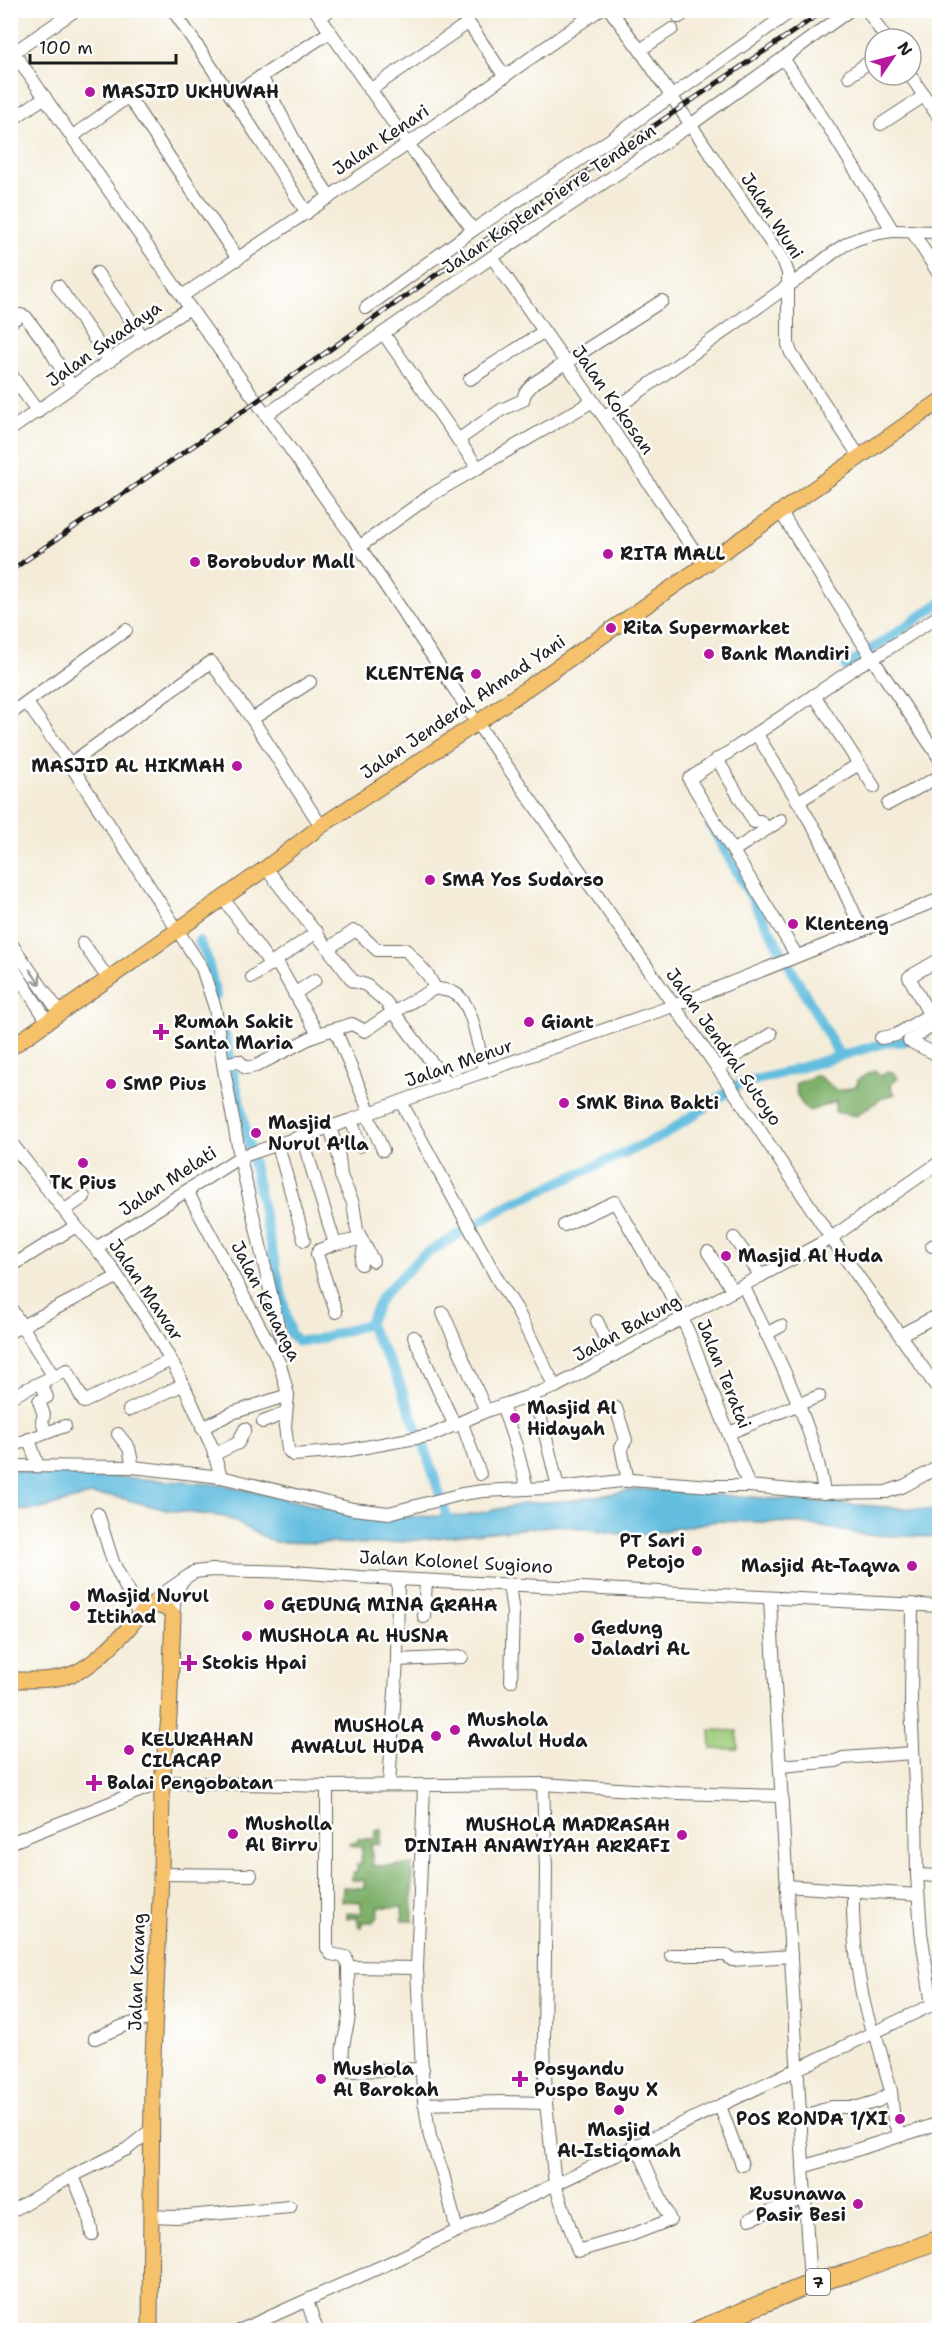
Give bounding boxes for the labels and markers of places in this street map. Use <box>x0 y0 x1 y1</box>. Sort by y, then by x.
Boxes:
place label: MASJID UKHUWAH <box>102 80 279 104</box>
marker: MASJID UKHUWAH <box>83 85 97 99</box>
place label: RITA MALL <box>620 542 725 566</box>
marker: RITA MALL <box>601 547 615 561</box>
place label: Borobudur Mall <box>207 550 355 574</box>
marker: Borobudur Mall <box>188 555 202 569</box>
place label: Rita Supermarket <box>623 616 790 640</box>
marker: Rita Supermarket <box>604 621 618 635</box>
place label: Bank Mandiri <box>721 642 850 666</box>
marker: Bank Mandiri <box>702 647 716 661</box>
place label: KLENTENG <box>366 662 465 686</box>
marker: KLENTENG <box>469 667 483 681</box>
place label: MASJID AL HIKMAH <box>31 754 225 778</box>
marker: MASJID AL HIKMAH <box>230 759 244 773</box>
place label: SMA Yos Sudarso <box>442 868 604 892</box>
marker: SMA Yos Sudarso <box>423 873 437 887</box>
place label: Klenteng <box>805 912 889 936</box>
marker: Klenteng <box>786 917 800 931</box>
place label: Rumah Sakit Santa Maria <box>174 1010 294 1055</box>
place label: Giant <box>541 1010 594 1034</box>
marker: Giant <box>522 1015 536 1029</box>
marker: Rumah Sakit Santa Maria <box>152 1023 170 1041</box>
place label: SMP Pius <box>123 1072 206 1096</box>
marker: SMP Pius <box>104 1077 118 1091</box>
place label: SMK Bina Bakti <box>576 1091 719 1115</box>
marker: SMK Bina Bakti <box>557 1096 571 1110</box>
place label: Masjid Nurul A'lla <box>268 1111 370 1156</box>
marker: Masjid Nurul A'lla <box>249 1126 263 1140</box>
marker: TK Pius <box>76 1156 90 1170</box>
place label: TK Pius <box>50 1171 116 1195</box>
place label: Masjid Al Huda <box>738 1244 884 1268</box>
marker: Masjid Al Huda <box>719 1249 733 1263</box>
place label: Masjid Al Hidayah <box>527 1396 617 1441</box>
marker: Masjid Al Hidayah <box>508 1411 522 1425</box>
place label: PT Sari Petojo <box>620 1529 685 1574</box>
marker: PT Sari Petojo <box>690 1544 704 1558</box>
place label: Masjid At-Taqwa <box>741 1554 901 1578</box>
marker: Masjid At-Taqwa <box>905 1559 919 1573</box>
place label: Masjid Nurul Ittihad <box>87 1584 209 1629</box>
place label: GEDUNG MINA GRAHA <box>281 1593 498 1617</box>
marker: GEDUNG MINA GRAHA <box>262 1598 276 1612</box>
marker: Masjid Nurul Ittihad <box>68 1599 82 1613</box>
place label: Gedung Jaladri AL <box>591 1616 690 1661</box>
place label: MUSHOLA AL HUSNA <box>259 1624 449 1648</box>
marker: MUSHOLA AL HUSNA <box>240 1629 254 1643</box>
marker: Gedung Jaladri AL <box>572 1631 586 1645</box>
place label: Stokis Hpai <box>202 1651 307 1675</box>
marker: Stokis Hpai <box>180 1654 198 1672</box>
place label: Mushola Awalul Huda <box>467 1708 588 1753</box>
place label: MUSHOLA AWALUL HUDA <box>290 1714 424 1759</box>
marker: Mushola Awalul Huda <box>448 1723 462 1737</box>
place label: KELURAHAN CILACAP <box>141 1728 254 1773</box>
marker: MUSHOLA AWALUL HUDA <box>429 1729 443 1743</box>
marker: KELURAHAN CILACAP <box>122 1743 136 1757</box>
place label: Balai Pengobatan <box>107 1771 273 1795</box>
marker: Balai Pengobatan <box>85 1774 103 1792</box>
place label: Musholla Al Birru <box>245 1812 333 1857</box>
place label: MUSHOLA MADRASAH DINIAH ANAWIYAH ARRAFI <box>404 1813 670 1858</box>
marker: Musholla Al Birru <box>226 1827 240 1841</box>
marker: MUSHOLA MADRASAH DINIAH ANAWIYAH ARRAFI <box>675 1828 689 1842</box>
place label: Mushola Al Barokah <box>333 2057 439 2102</box>
place label: Posyandu Puspo Bayu X <box>534 2057 658 2102</box>
marker: Posyandu Puspo Bayu X <box>511 2070 529 2088</box>
marker: Mushola Al Barokah <box>314 2072 328 2086</box>
marker: Masjid Al-Istiqomah <box>612 2103 626 2117</box>
place label: POS RONDA 1/XI <box>736 2107 888 2131</box>
marker: POS RONDA 1/XI <box>893 2112 907 2126</box>
place label: Masjid Al-Istiqomah <box>557 2118 681 2163</box>
place label: Rusunawa Pasir Besi <box>749 2182 847 2227</box>
marker: Rusunawa Pasir Besi <box>851 2197 865 2211</box>

